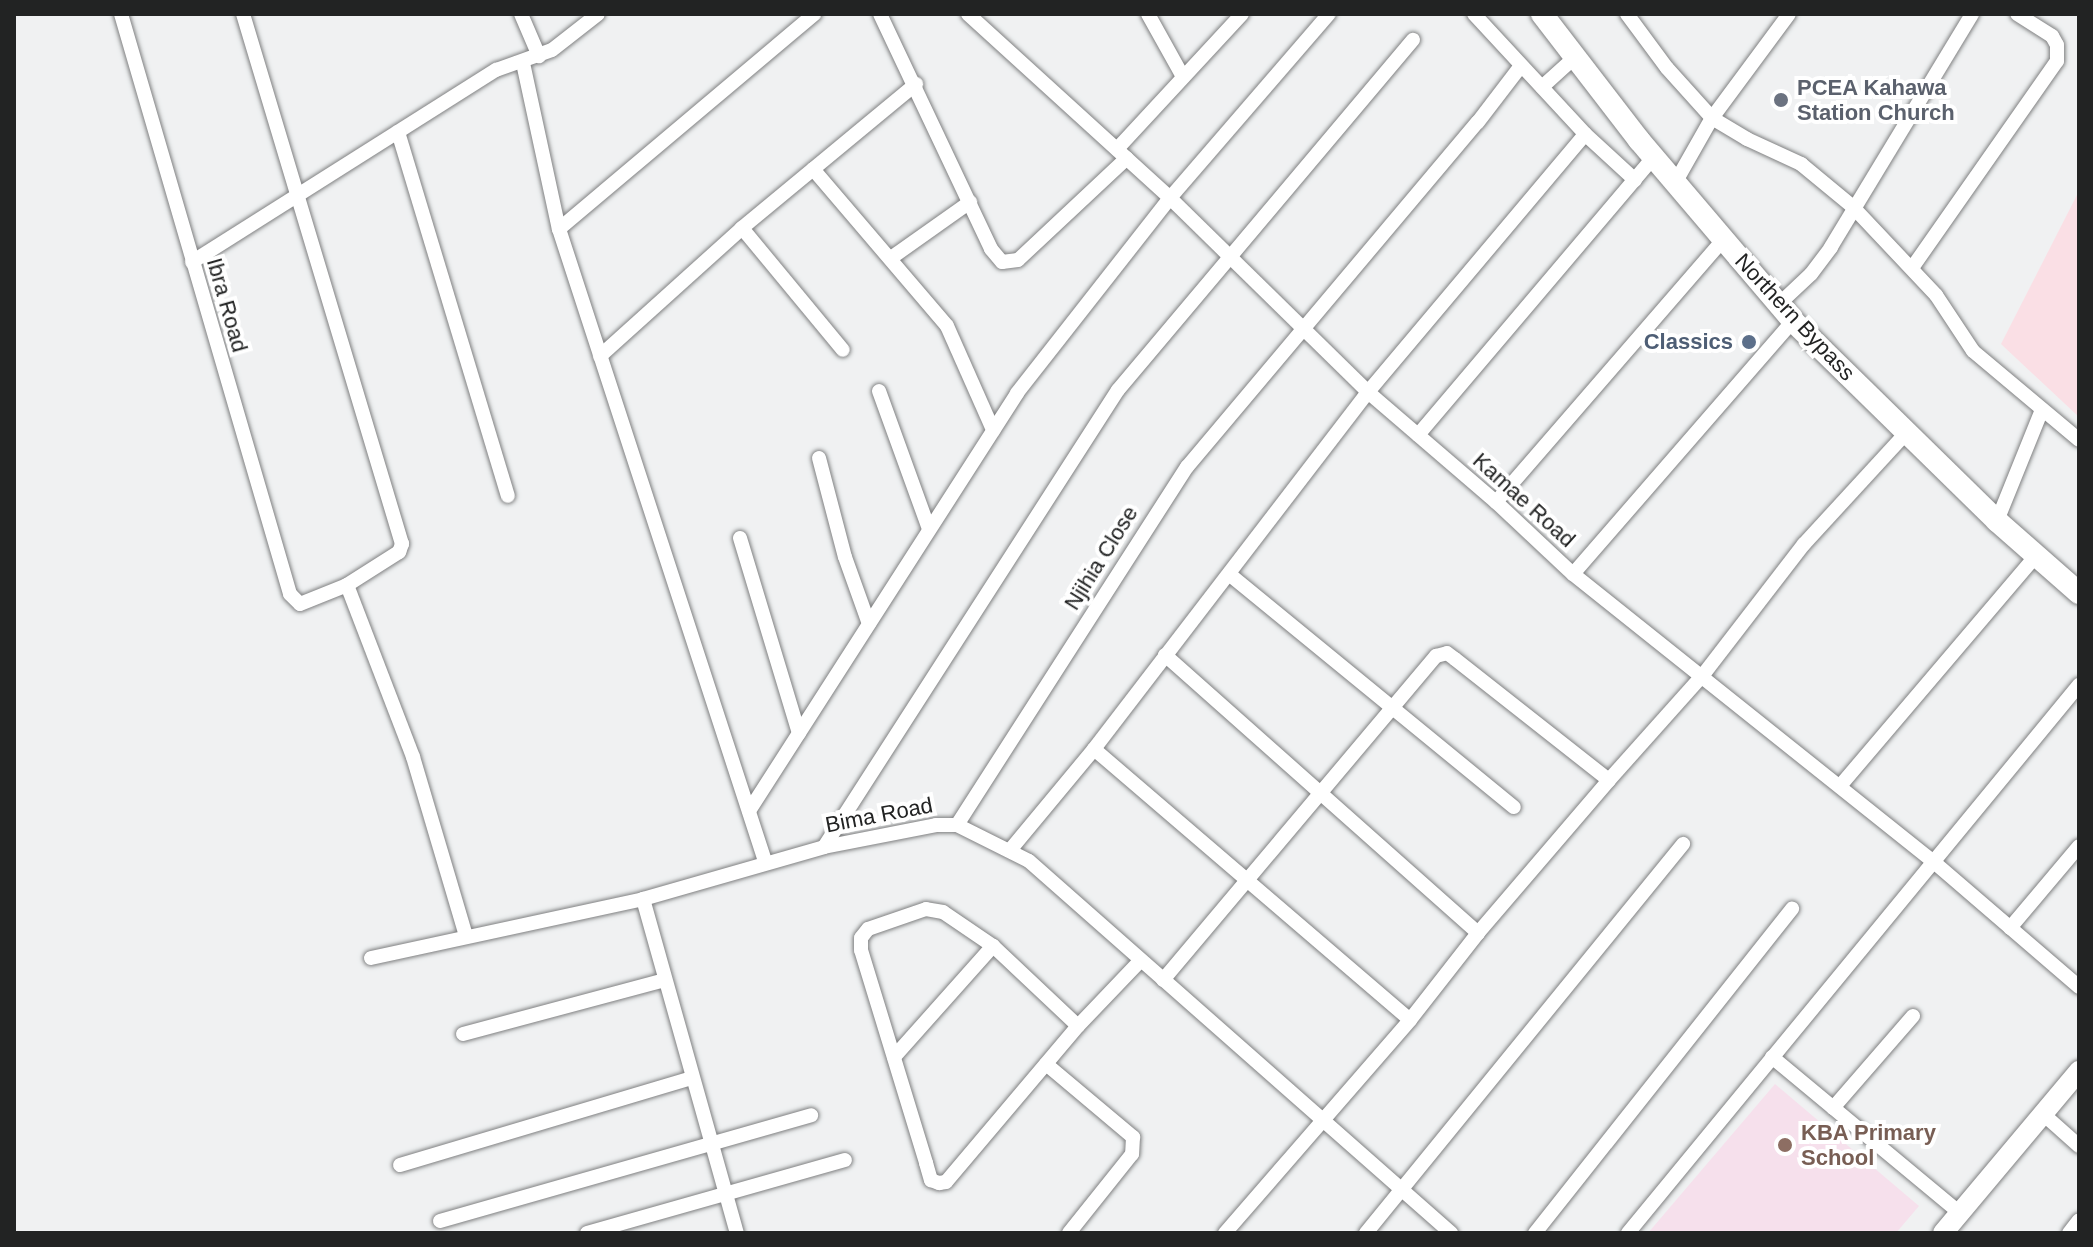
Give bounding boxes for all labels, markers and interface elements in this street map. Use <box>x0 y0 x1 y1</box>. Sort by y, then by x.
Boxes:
place label: PCEA Kahawa Station Church <box>1797 74 1955 126</box>
marker: PCEA Kahawa Station Church <box>1772 91 1790 109</box>
street label: Northern Bypass <box>1729 248 1861 386</box>
street label: Ibra Road <box>201 255 253 355</box>
place label: Classics <box>1644 329 1733 355</box>
marker: Classics <box>1740 333 1758 351</box>
street label: Kamae Road <box>1467 447 1581 553</box>
street label: Njihia Close <box>1059 501 1143 615</box>
street label: Bima Road <box>823 792 935 838</box>
place label: KBA Primary School <box>1801 1119 1937 1170</box>
marker: KBA Primary School <box>1776 1136 1794 1154</box>

